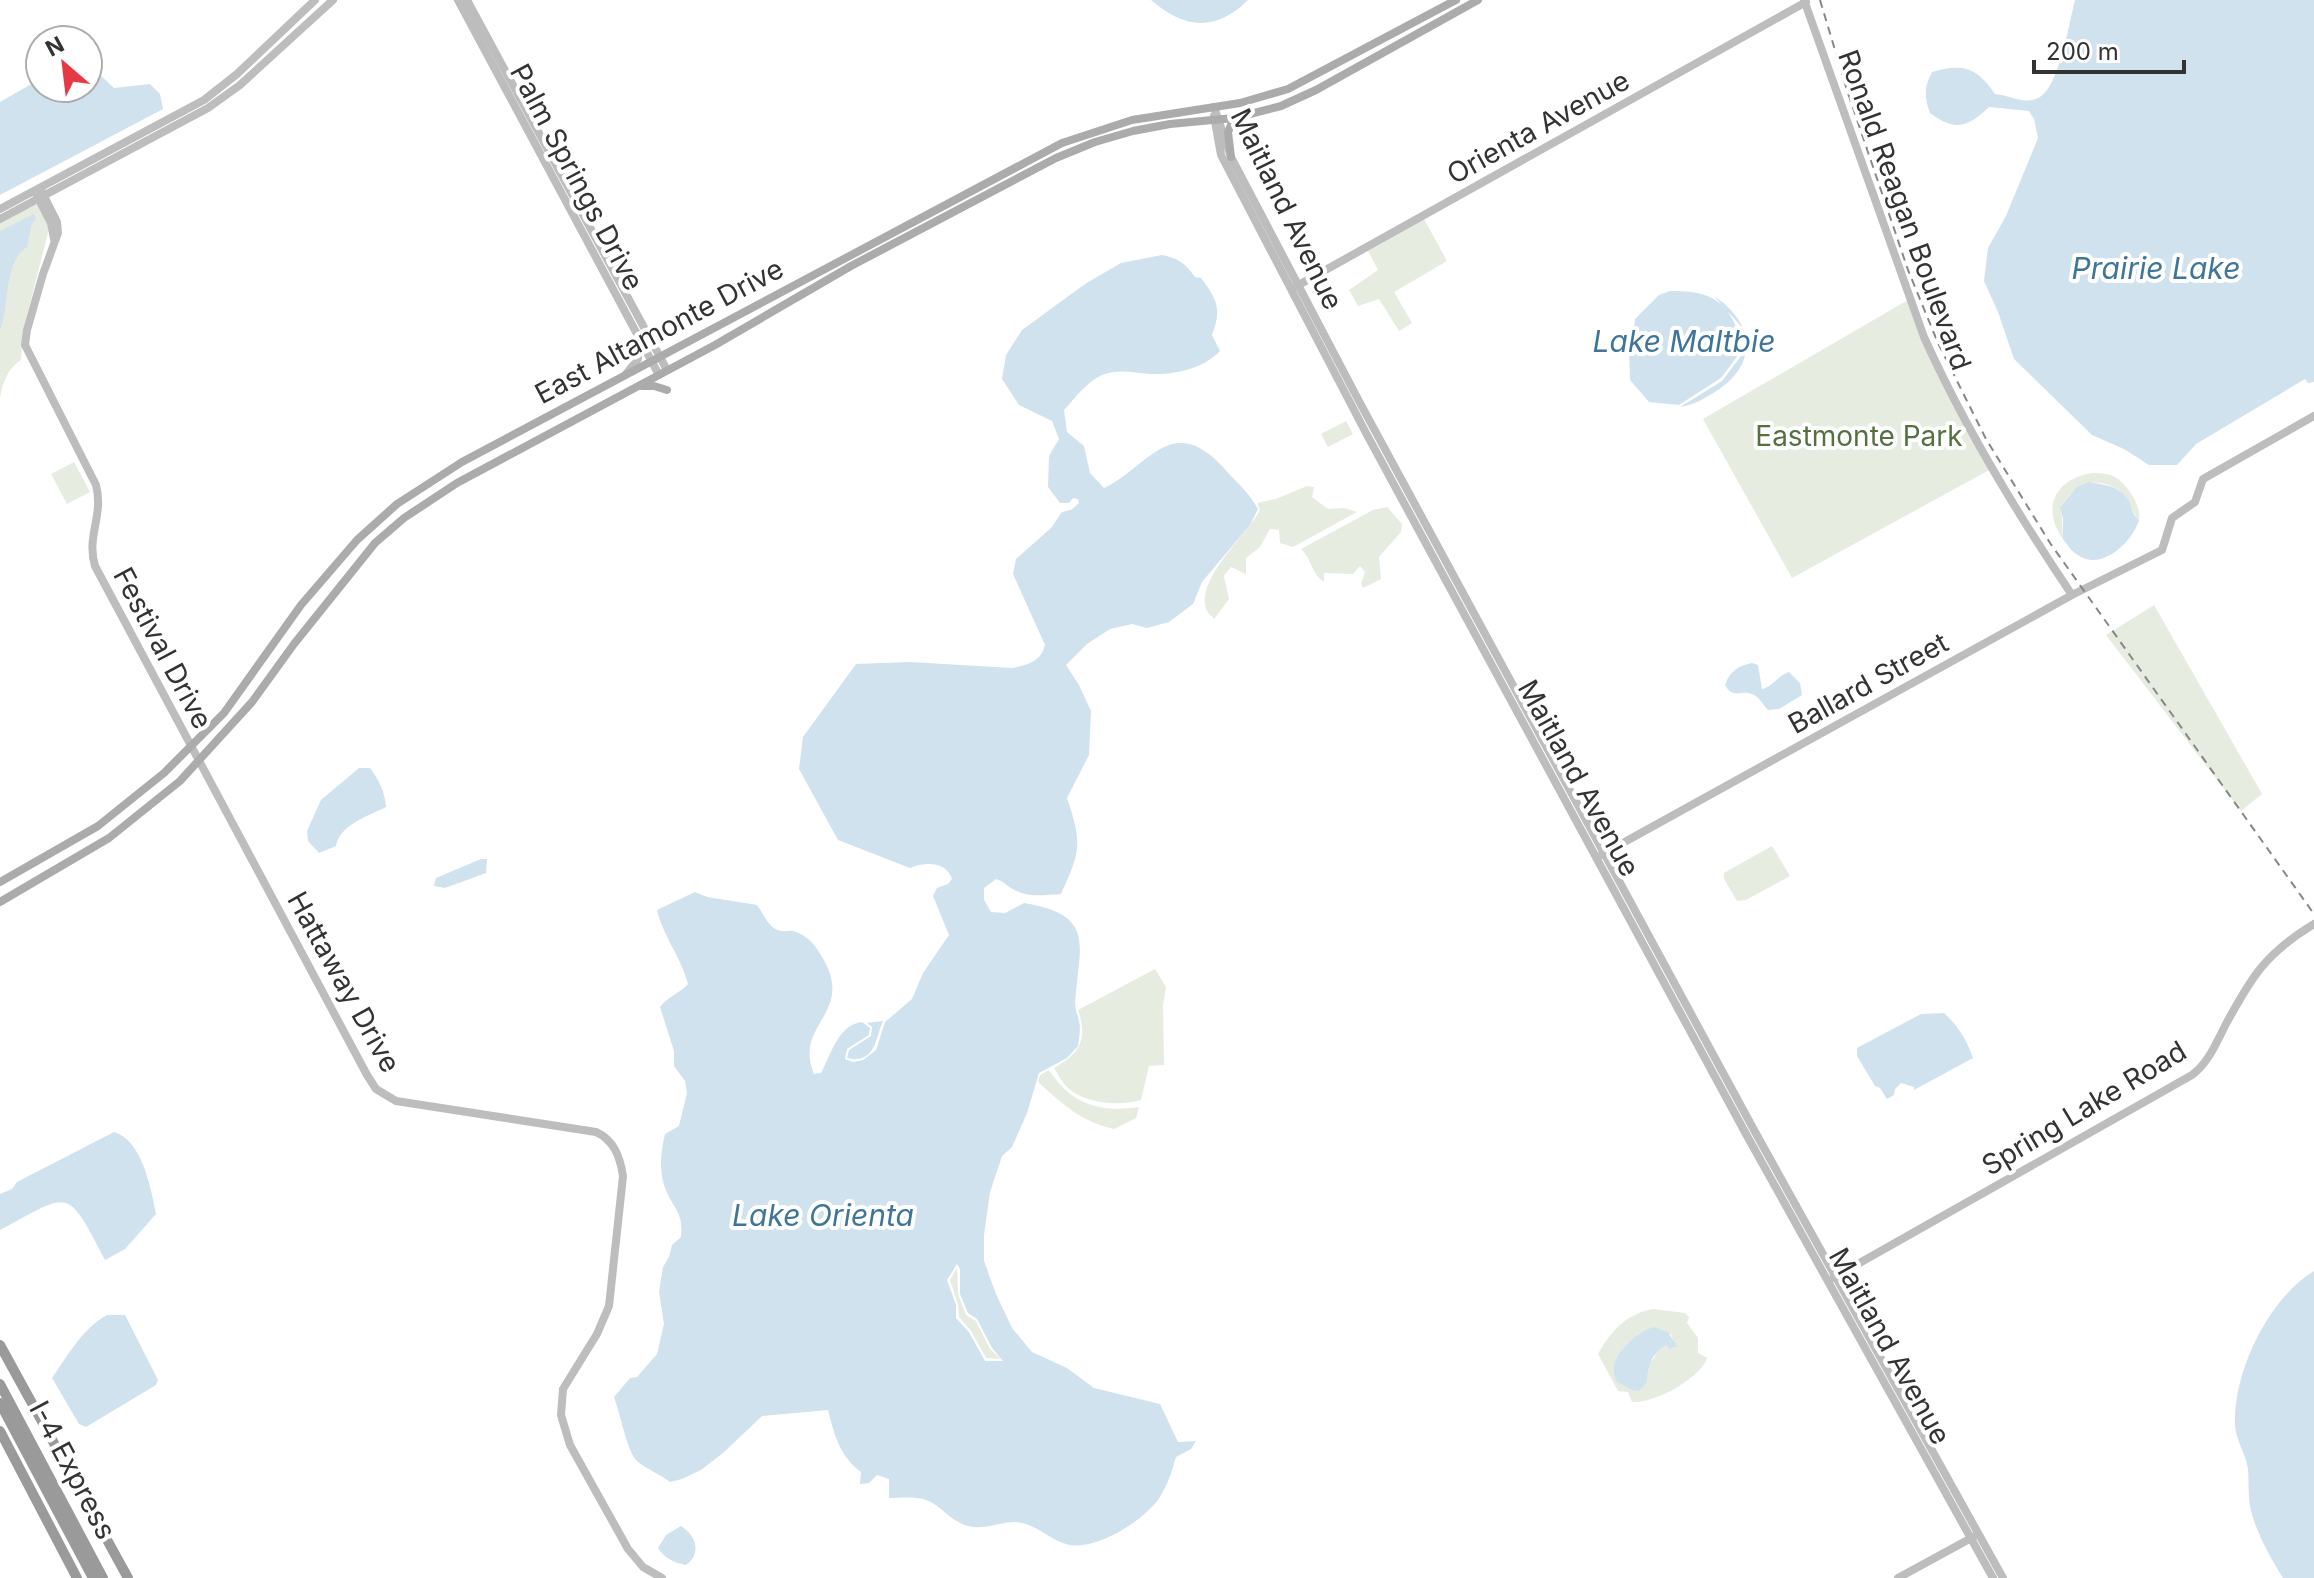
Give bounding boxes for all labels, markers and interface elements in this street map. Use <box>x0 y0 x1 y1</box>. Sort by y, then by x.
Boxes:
north arrow <box>24 24 104 104</box>
scale bar <box>2034 24 2184 74</box>
text: N <box>41 31 68 62</box>
text: 200 m <box>2046 37 2119 66</box>
street label: Ronald Reagan Boulevard <box>1831 45 1979 375</box>
street label: Palm Springs Drive <box>503 58 651 296</box>
street label: Orienta Avenue <box>1441 63 1635 191</box>
street label: Maitland Avenue <box>1224 103 1350 315</box>
water label: Prairie Lake <box>2072 250 2240 286</box>
street label: East Altamonte Drive <box>529 251 789 411</box>
water label: Lake Maltbie <box>1593 323 1775 359</box>
park label: Eastmonte Park <box>1755 419 1963 453</box>
street label: Festival Drive <box>106 561 220 735</box>
street label: Ballard Street <box>1782 625 1954 741</box>
street label: Maitland Avenue <box>1511 674 1647 882</box>
street label: Hattaway Drive <box>280 886 408 1078</box>
street label: Spring Lake Road <box>1976 1034 2192 1182</box>
water label: Lake Orienta <box>732 1197 914 1233</box>
street label: Maitland Avenue <box>1822 1242 1958 1450</box>
street label: I-4 Express <box>22 1395 124 1545</box>

